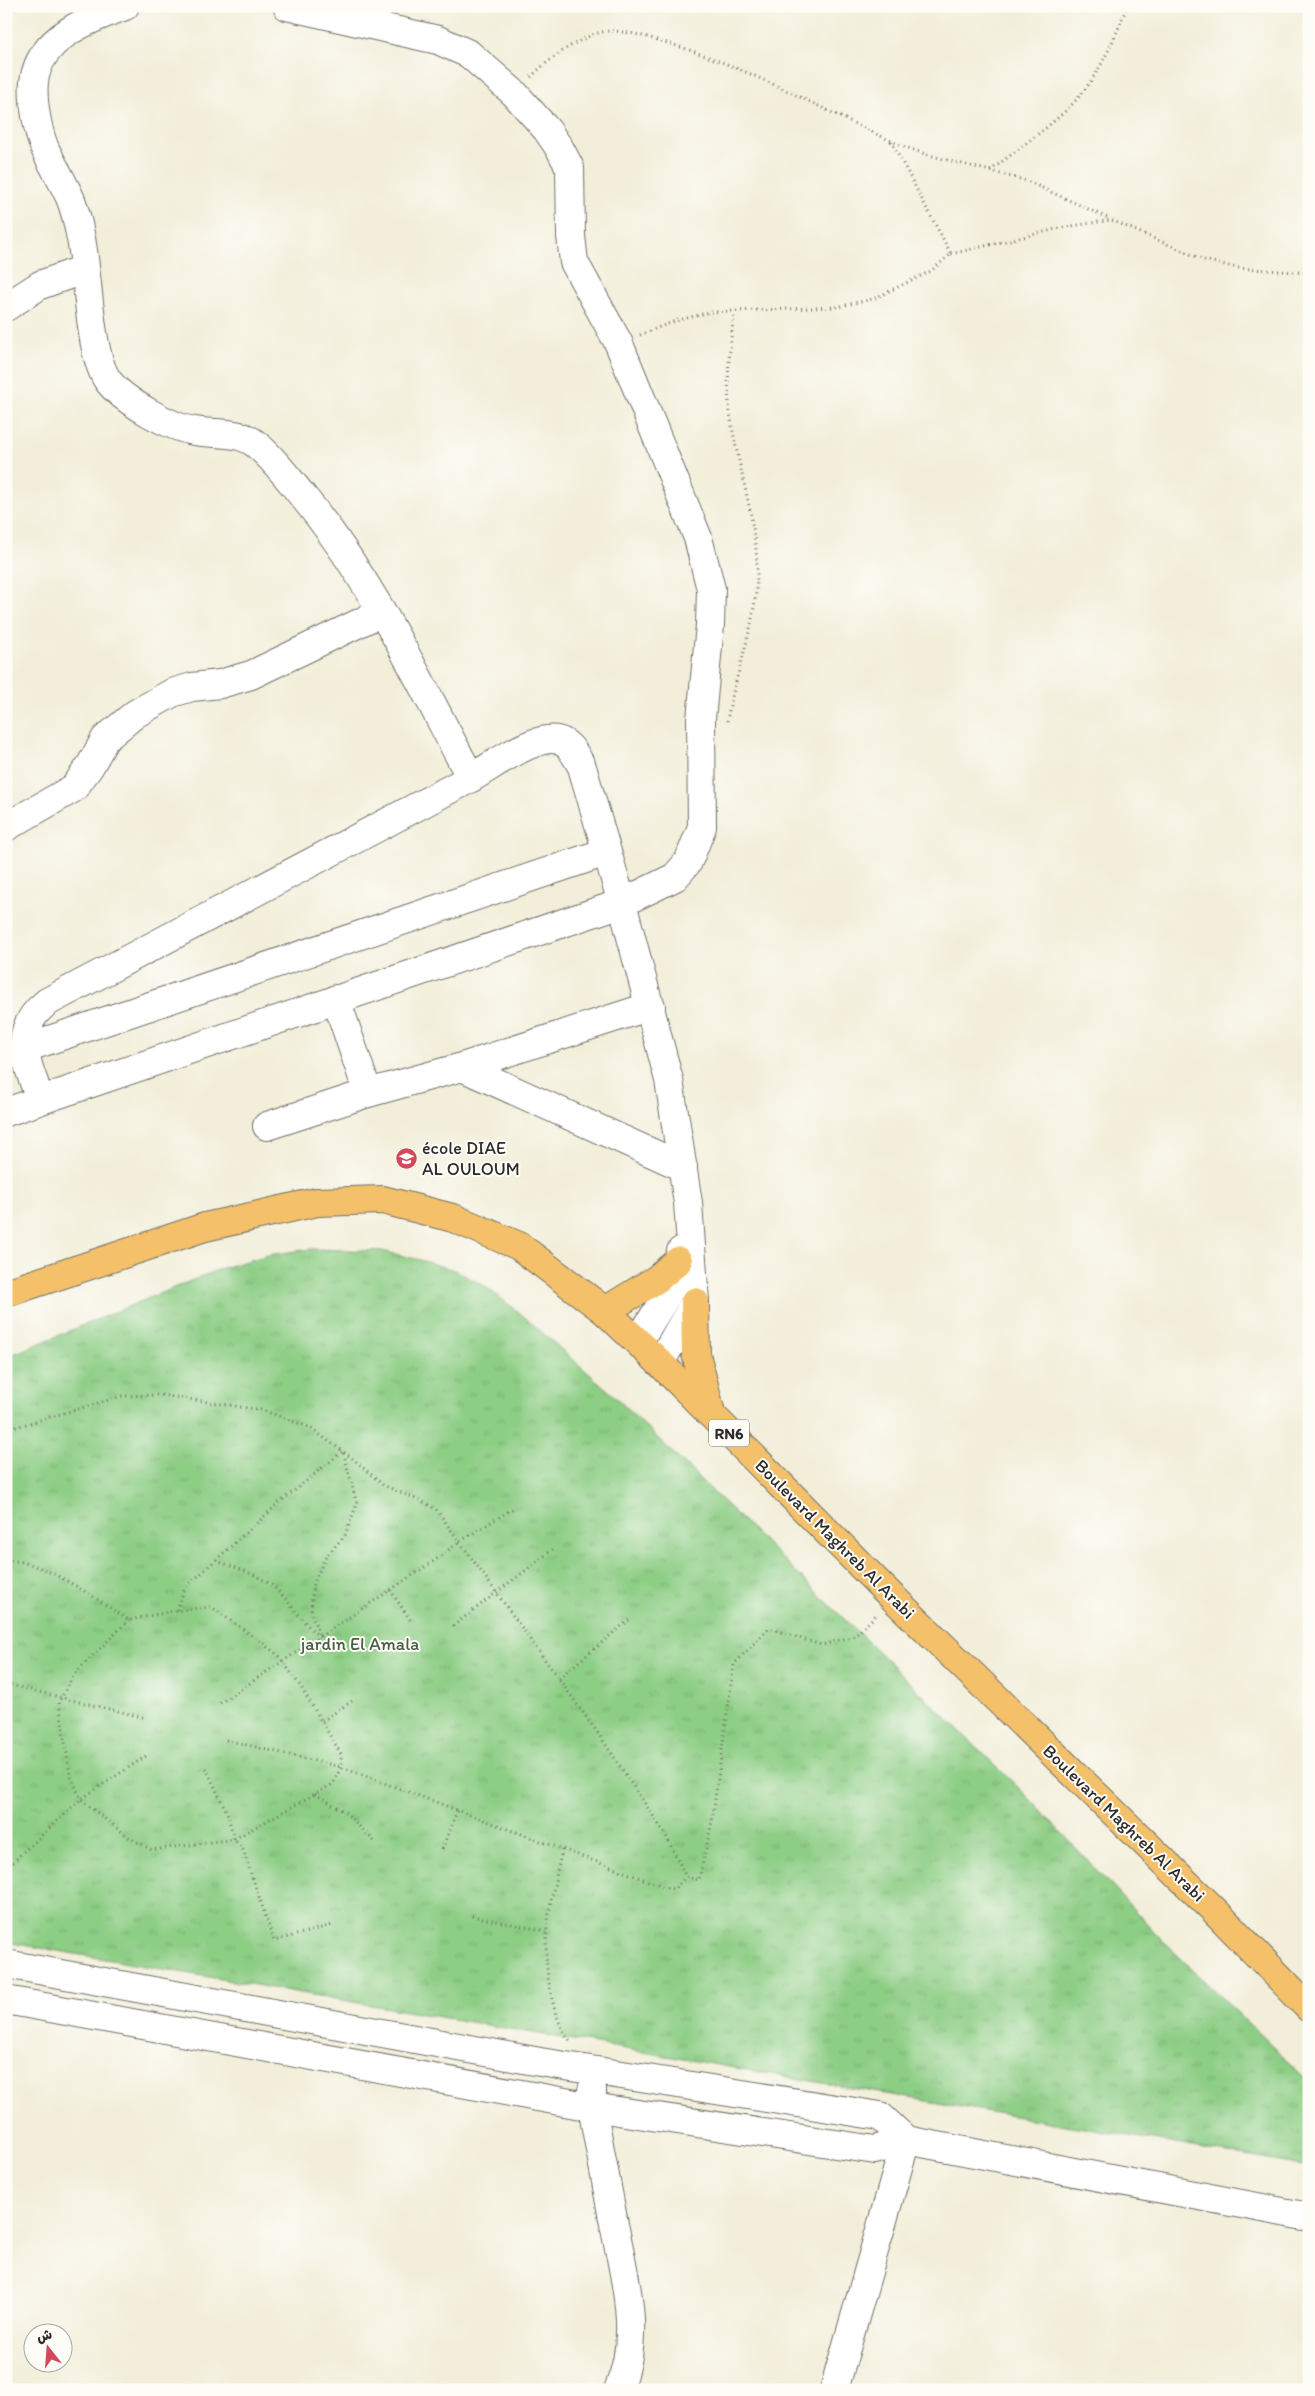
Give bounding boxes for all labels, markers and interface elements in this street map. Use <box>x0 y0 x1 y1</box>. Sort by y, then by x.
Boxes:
place label: école DIAE AL OULOUM <box>422 1137 520 1180</box>
school or university icon: école DIAE AL OULOUM <box>394 1146 418 1170</box>
road number: RN6 <box>709 1420 749 1446</box>
street label: Boulevard Maghreb Al Arabi <box>751 1455 919 1623</box>
park label: jardin El Amala <box>300 1633 419 1655</box>
street label: Boulevard Maghreb Al Arabi <box>1038 1740 1210 1906</box>
north arrow <box>22 2324 72 2374</box>
text: ش <box>34 2326 54 2346</box>

